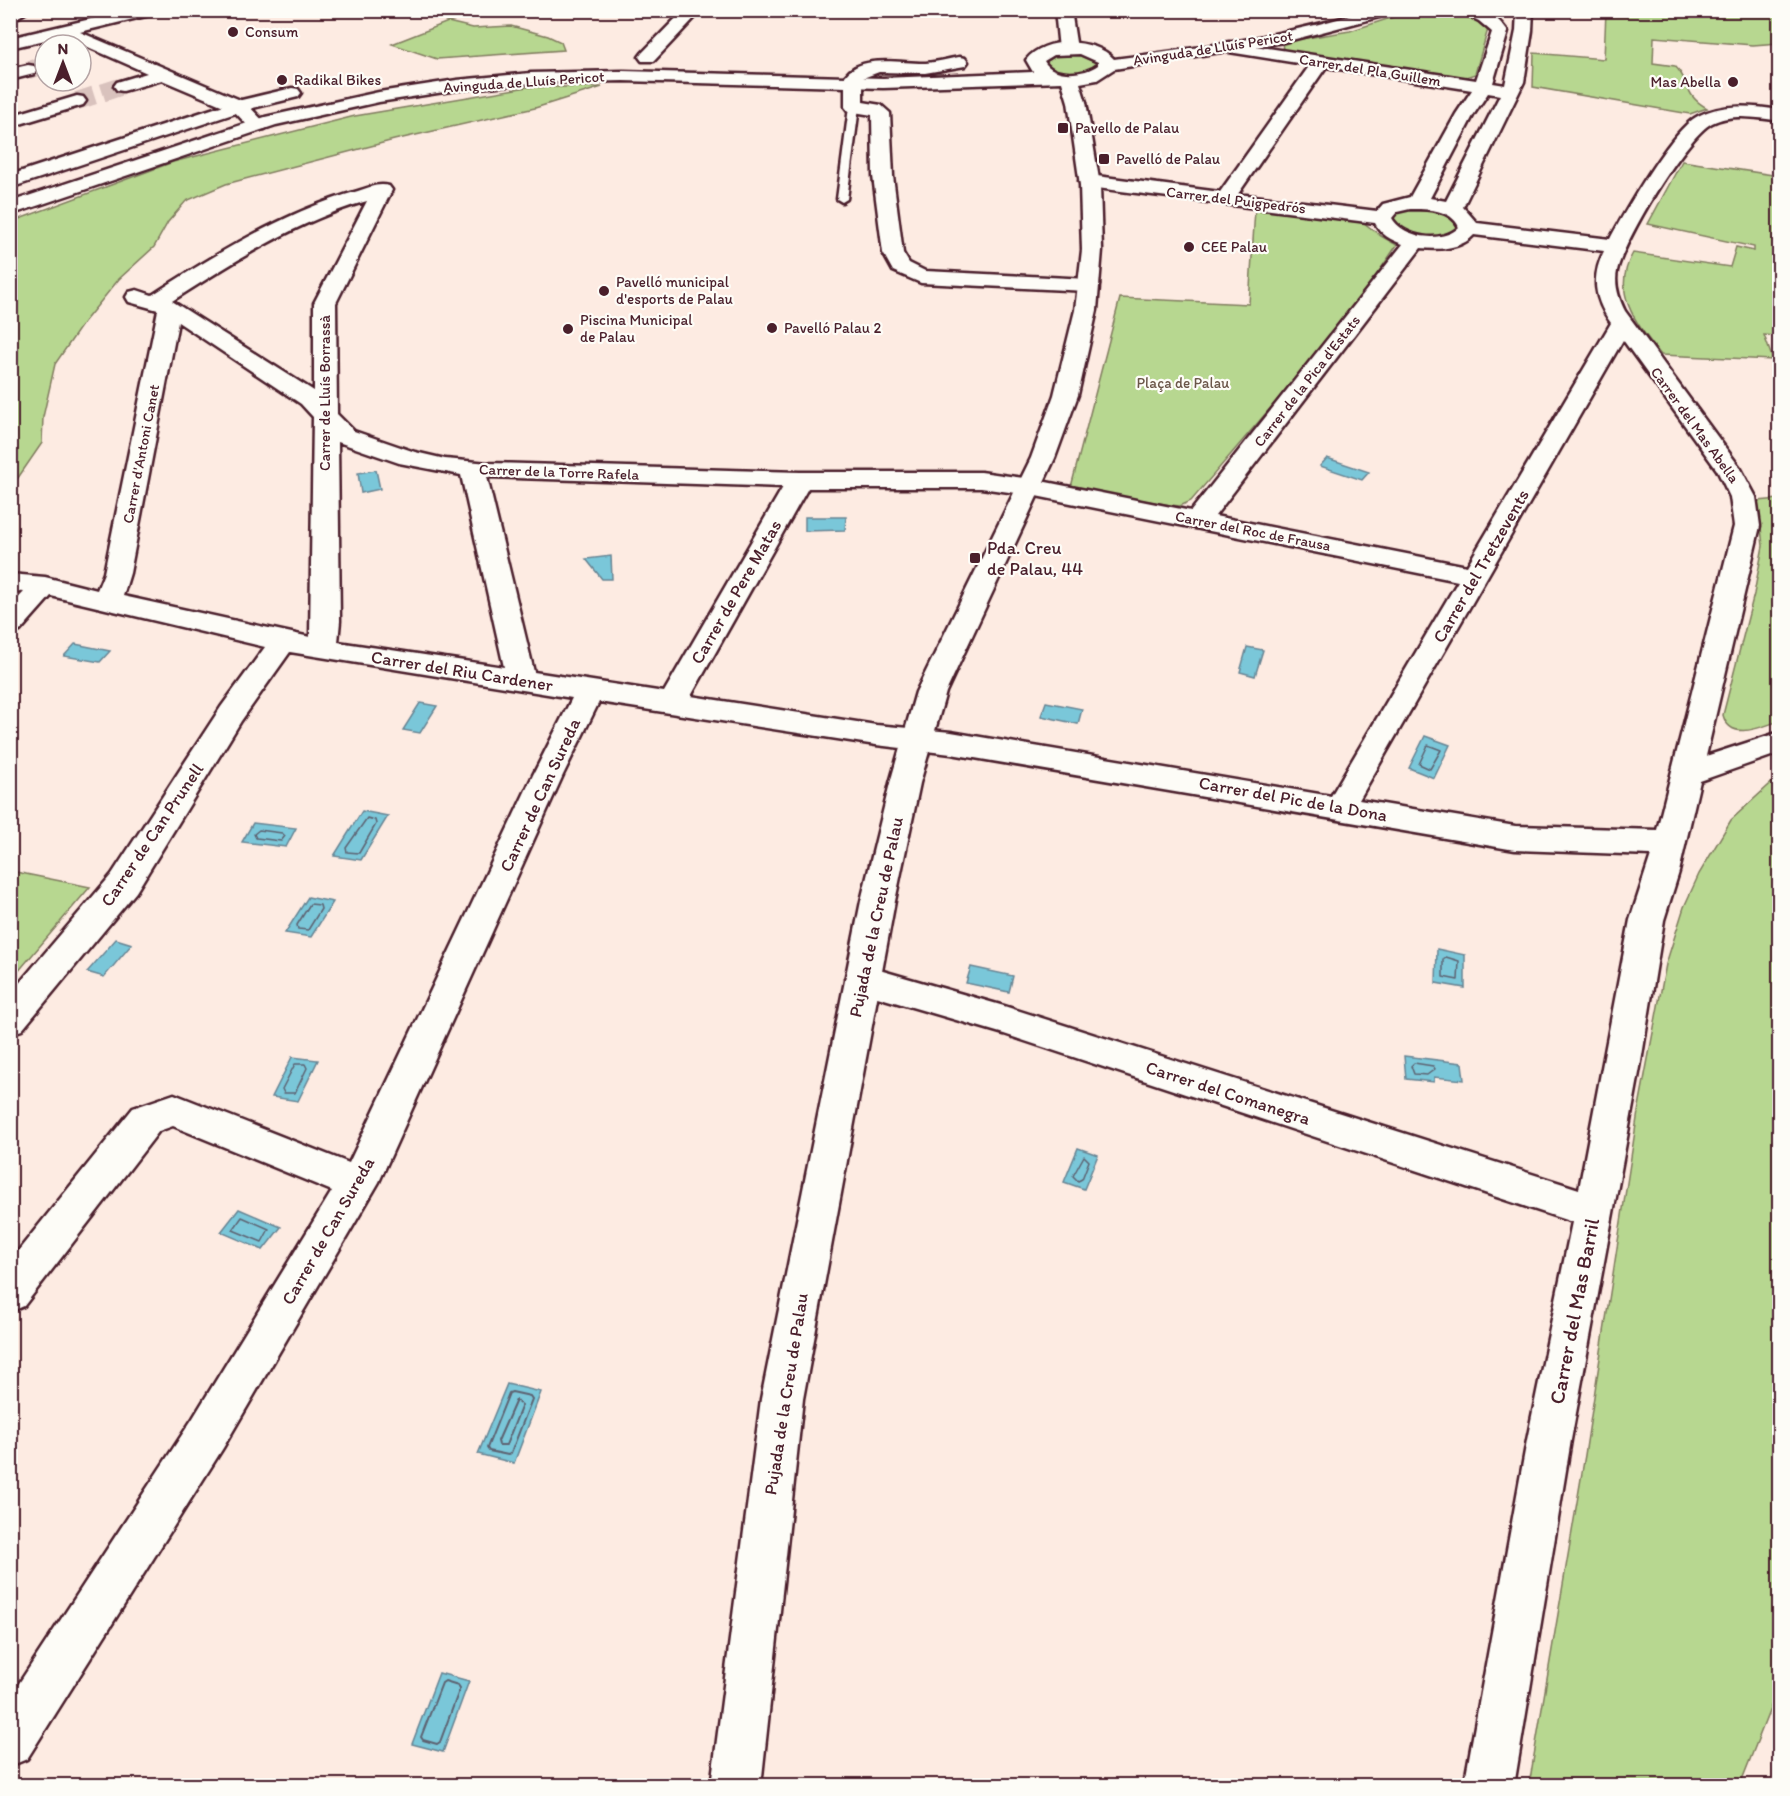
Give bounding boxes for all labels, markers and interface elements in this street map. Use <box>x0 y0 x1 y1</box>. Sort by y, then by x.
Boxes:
place label: Consum <box>245 23 299 41</box>
marker: Consum <box>226 25 240 39</box>
street label: Avinguda de Lluís Pericot <box>1132 26 1295 70</box>
north arrow <box>33 33 93 93</box>
text: N <box>58 39 68 58</box>
street label: Carrer del Pla Guillem <box>1298 50 1443 90</box>
street label: Avinguda de Lluís Pericot <box>443 67 606 97</box>
place label: Radikal Bikes <box>294 71 381 89</box>
marker: Radikal Bikes <box>275 73 289 87</box>
place label: Mas Abella <box>1651 73 1721 91</box>
marker: Mas Abella <box>1726 75 1740 89</box>
place label: Pavello de Palau <box>1075 119 1179 137</box>
marker: Pavello de Palau <box>1056 121 1070 135</box>
place label: Pavelló de Palau <box>1116 150 1221 168</box>
marker: Pavelló de Palau <box>1097 152 1111 166</box>
street label: Carrer del Puigpedrós <box>1165 183 1307 218</box>
place label: CEE Palau <box>1201 238 1268 256</box>
marker: CEE Palau <box>1182 240 1196 254</box>
place label: Pavelló municipal d'esports de Palau <box>616 273 734 308</box>
marker: Pavelló municipal d'esports de Palau <box>597 284 611 298</box>
place label: Piscina Municipal de Palau <box>580 311 693 346</box>
street label: Carrer de la Pica d'Estats <box>1250 311 1364 450</box>
street label: Carrer de Lluís Borrassà <box>316 315 334 471</box>
place label: Pavelló Palau 2 <box>784 319 881 337</box>
marker: Pavelló Palau 2 <box>765 321 779 335</box>
marker: Piscina Municipal de Palau <box>561 322 575 336</box>
street label: Carrer del Mas Abella <box>1647 363 1743 487</box>
park label: Plaça de Palau <box>1137 374 1230 392</box>
street label: Carrer d'Antoni Canet <box>119 383 163 525</box>
street label: Carrer de la Torre Rafela <box>479 460 640 484</box>
street label: Carrer del Tretzevents <box>1428 485 1534 647</box>
street label: Carrer del Roc de Frausa <box>1174 507 1333 555</box>
street label: Carrer de Pere Matas <box>686 516 786 668</box>
place label: Pda. Creu de Palau, 44 <box>987 537 1083 580</box>
marker: Pda. Creu de Palau, 44 <box>968 551 982 565</box>
street label: Carrer del Riu Cardener <box>369 646 555 696</box>
street label: Carrer de Can Sureda <box>495 714 586 875</box>
street label: Carrer de Can Prunell <box>96 759 208 911</box>
street label: Carrer del Pic de la Dona <box>1197 772 1389 826</box>
street label: Pujada de la Creu de Palau <box>844 815 908 1019</box>
street label: Carrer del Comanegra <box>1143 1056 1314 1130</box>
street label: Carrer de Can Sureda <box>277 1153 380 1309</box>
street label: Carrer del Mas Barril <box>1544 1216 1604 1406</box>
street label: Pujada de la Creu de Palau <box>759 1291 813 1497</box>

